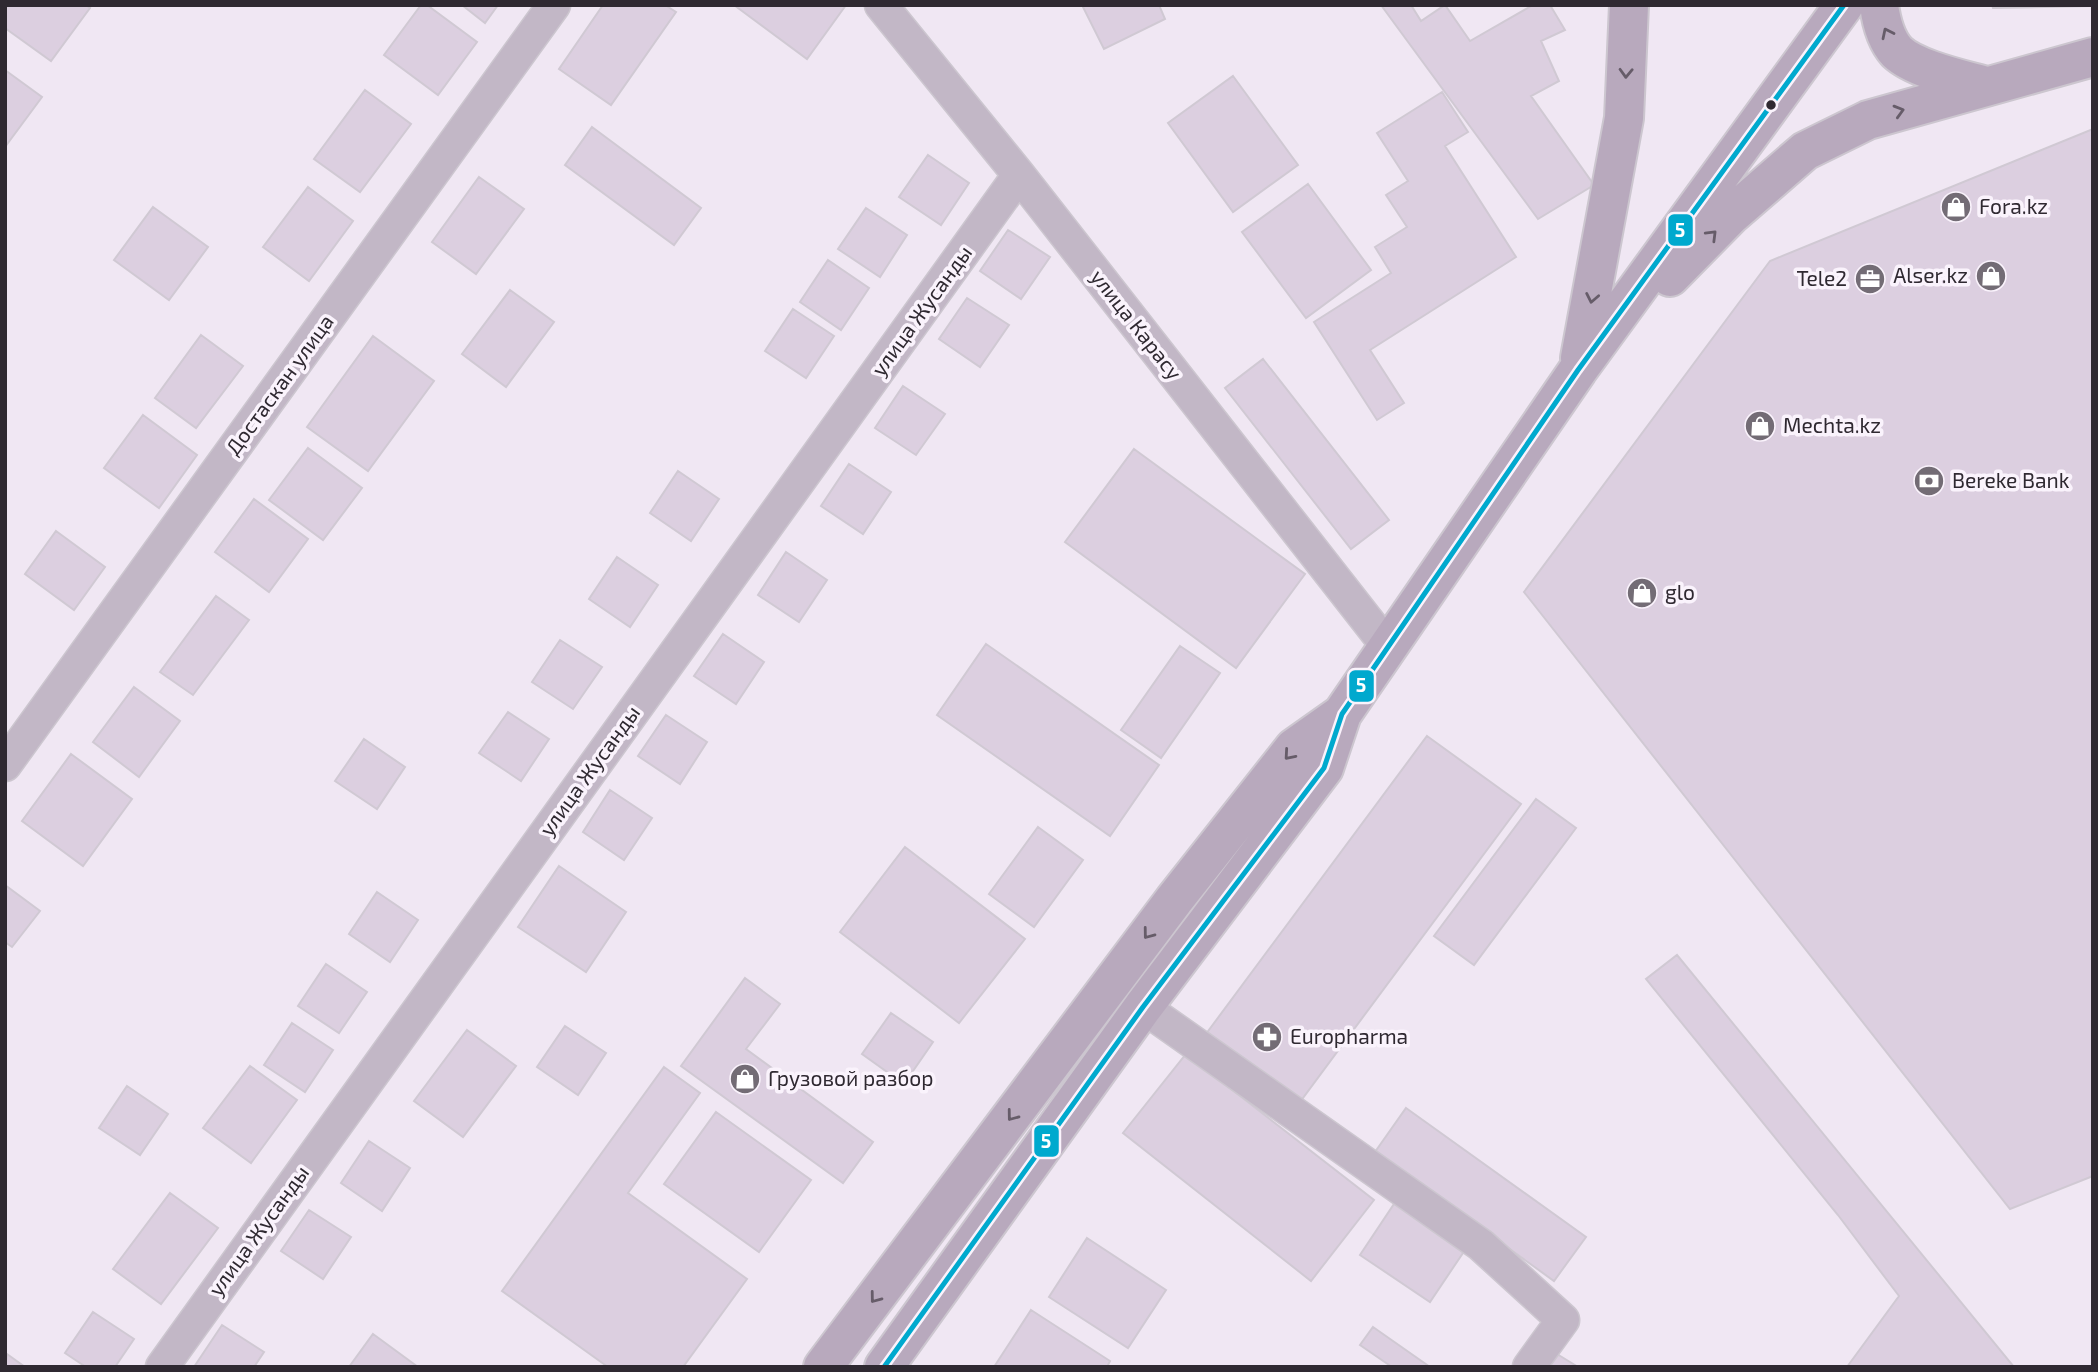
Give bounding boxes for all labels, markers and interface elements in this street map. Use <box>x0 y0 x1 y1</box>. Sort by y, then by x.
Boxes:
one-way arrow <box>1881 28 1895 40</box>
one-way arrow <box>1619 68 1634 79</box>
unlabelled marker <box>1764 98 1778 112</box>
one-way arrow <box>1892 105 1904 120</box>
shop icon: Fora.kz <box>1939 190 1973 224</box>
place label: Fora.kz <box>1979 193 2048 218</box>
line badge: 5 <box>1667 213 1694 247</box>
text: 5 <box>1675 218 1685 241</box>
one-way arrow <box>1703 230 1716 243</box>
street label: улица Жусанды <box>865 240 977 381</box>
shop icon: Alser.kz <box>1974 259 2008 293</box>
office icon: Tele2 <box>1853 262 1887 296</box>
place label: Alser.kz <box>1893 262 1968 287</box>
street label: улица Карасу <box>1086 264 1188 385</box>
place label: Tele2 <box>1797 265 1847 290</box>
one-way arrow <box>1585 292 1600 304</box>
street label: Достаскан улица <box>219 309 339 460</box>
shop icon: Mechta.kz <box>1743 409 1777 443</box>
place label: Mechta.kz <box>1783 412 1881 437</box>
bank icon: Bereke Bank <box>1912 464 1946 498</box>
place label: Bereke Bank <box>1952 467 2070 492</box>
shop icon: glo <box>1625 576 1659 610</box>
place label: glo <box>1665 579 1695 604</box>
line badge: 5 <box>1348 669 1375 703</box>
text: 5 <box>1356 673 1366 696</box>
street label: улица Жусанды <box>533 700 645 841</box>
one-way arrow <box>1285 747 1297 760</box>
one-way arrow <box>1144 926 1157 939</box>
pharmacy icon: Europharma <box>1250 1020 1284 1054</box>
place label: Europharma <box>1290 1023 1408 1048</box>
shop icon: Грузовой разбор <box>728 1062 762 1096</box>
place label: Грузовой разбор <box>768 1065 934 1091</box>
one-way arrow <box>1007 1108 1020 1121</box>
line badge: 5 <box>1033 1124 1060 1158</box>
text: 5 <box>1041 1129 1051 1152</box>
street label: улица Жусанды <box>202 1160 314 1301</box>
one-way arrow <box>870 1290 883 1303</box>

